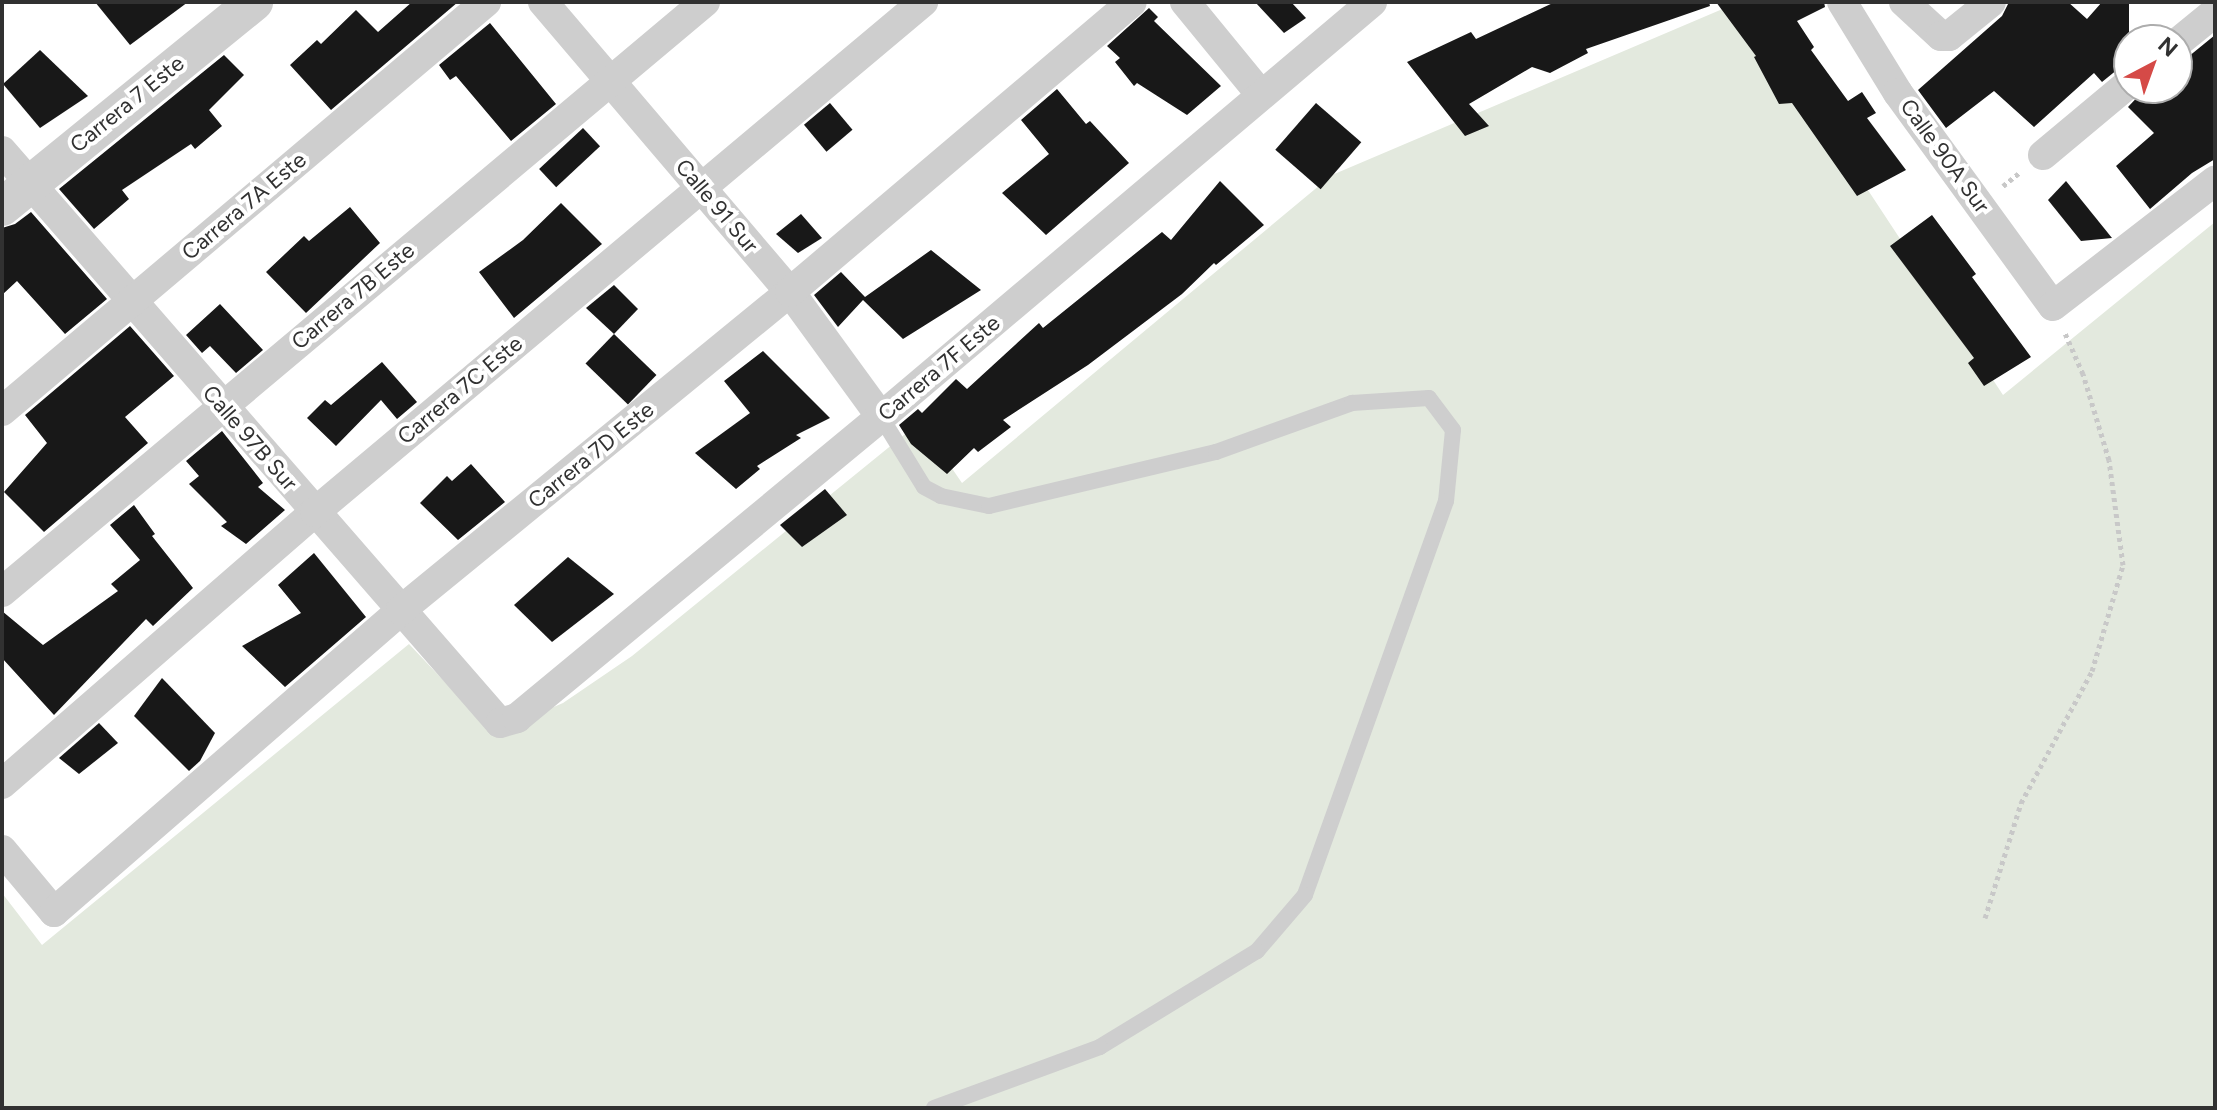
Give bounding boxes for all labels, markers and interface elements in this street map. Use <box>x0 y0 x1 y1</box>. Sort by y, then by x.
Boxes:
north arrow <box>2113 24 2193 104</box>
text: N <box>2152 31 2183 63</box>
street label: Carrera 7 Este <box>65 50 189 158</box>
street label: Calle 90A Sur <box>1895 94 1995 218</box>
street label: Carrera 7A Este <box>177 146 311 266</box>
street label: Calle 91 Sur <box>670 154 764 258</box>
street label: Carrera 7B Este <box>286 237 420 355</box>
street label: Carrera 7F Este <box>873 309 1005 427</box>
street label: Carrera 7C Este <box>392 330 528 450</box>
street label: Calle 97B Sur <box>197 380 303 496</box>
street label: Carrera 7D Este <box>523 396 659 514</box>

